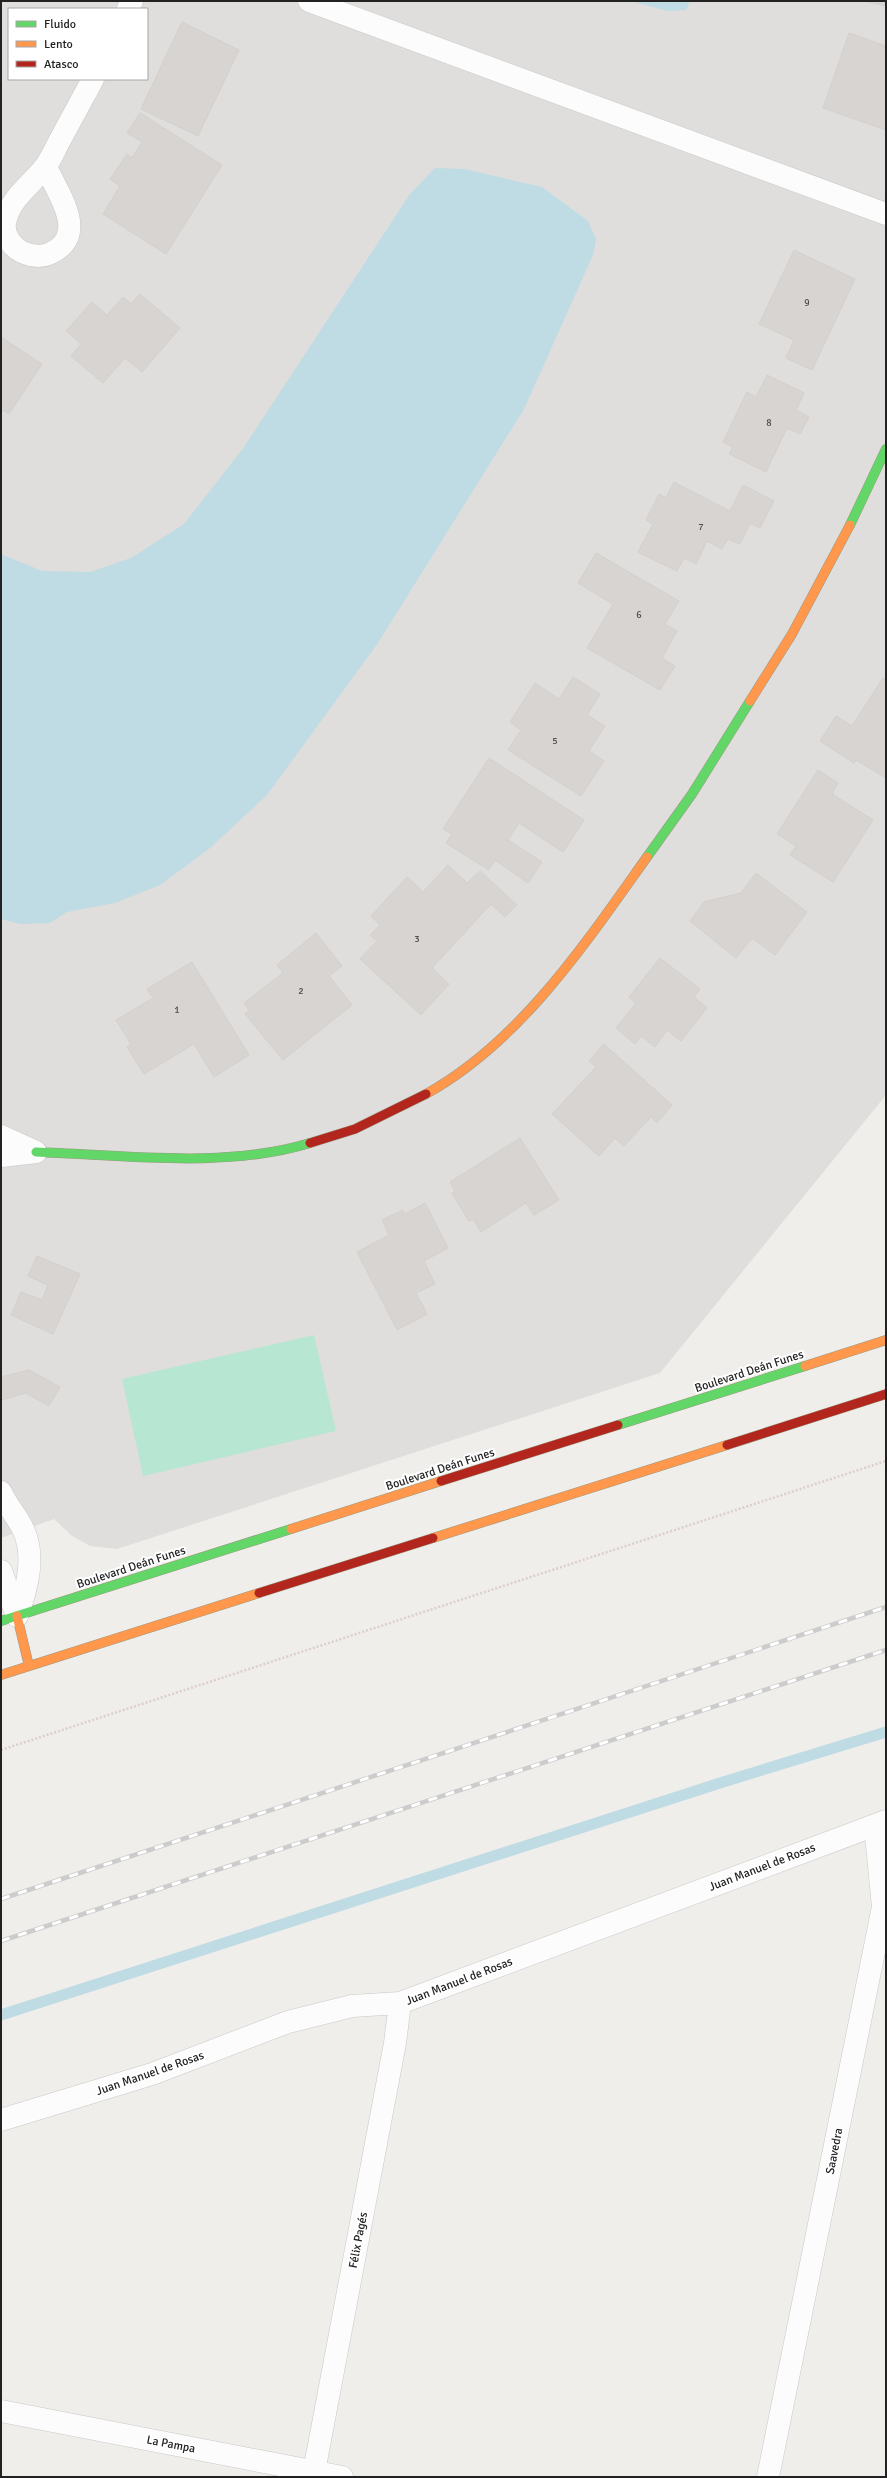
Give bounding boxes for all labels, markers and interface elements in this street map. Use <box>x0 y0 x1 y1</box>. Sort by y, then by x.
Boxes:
legend <box>8 8 148 80</box>
text: Fluido <box>44 17 76 32</box>
text: Lento <box>44 37 73 52</box>
text: Atasco <box>44 57 79 72</box>
house number: 9 <box>804 297 810 309</box>
house number: 8 <box>766 417 772 429</box>
house number: 7 <box>698 521 704 533</box>
house number: 6 <box>636 609 642 621</box>
house number: 5 <box>552 735 558 747</box>
house number: 3 <box>414 933 420 945</box>
house number: 2 <box>298 985 304 997</box>
house number: 1 <box>174 1004 180 1016</box>
street label: Boulevard Deán Funes <box>693 1347 805 1396</box>
street label: Boulevard Deán Funes <box>384 1445 496 1494</box>
street label: Boulevard Deán Funes <box>75 1543 187 1592</box>
street label: Juan Manuel de Rosas <box>707 1840 818 1895</box>
street label: Juan Manuel de Rosas <box>404 1954 515 2009</box>
street label: Juan Manuel de Rosas <box>94 2048 206 2099</box>
street label: Saavedra <box>823 2127 846 2175</box>
street label: Félix Pagés <box>346 2211 371 2269</box>
street label: La Pampa <box>145 2432 197 2457</box>

